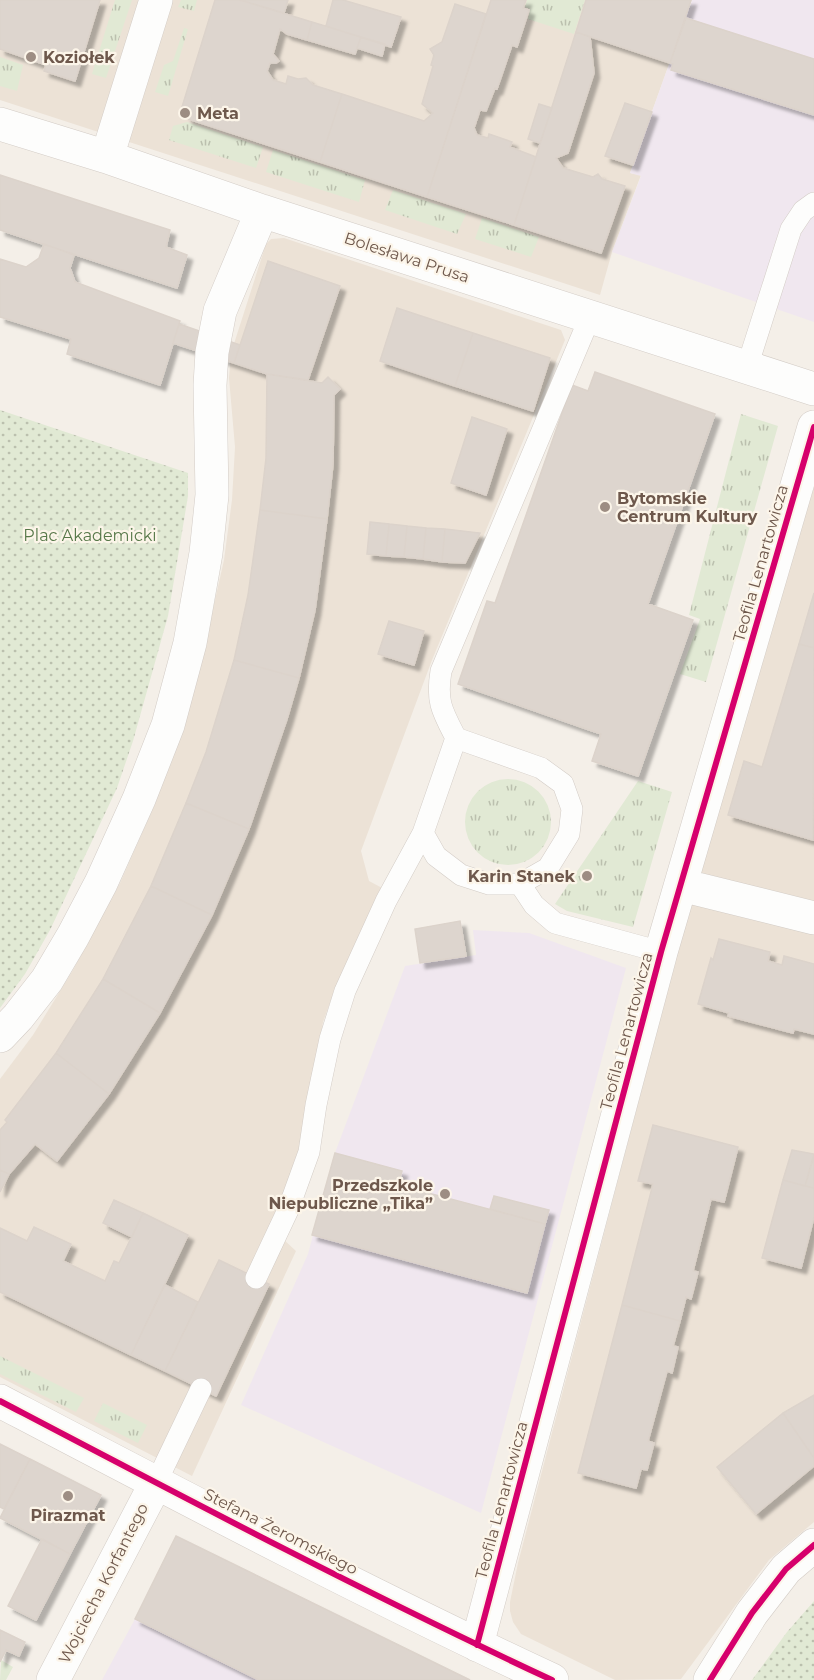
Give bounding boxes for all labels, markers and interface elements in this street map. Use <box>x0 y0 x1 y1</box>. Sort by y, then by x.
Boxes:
place label: Koziołek <box>43 48 115 67</box>
marker: Koziołek <box>24 50 38 64</box>
place label: Meta <box>197 104 239 123</box>
marker: Meta <box>178 106 192 120</box>
street label: Bolesława Prusa <box>342 228 472 287</box>
street label: Teofila Lenartowicza <box>729 482 792 644</box>
place label: Bytomskie Centrum Kultury <box>617 489 758 526</box>
marker: Bytomskie Centrum Kultury <box>598 500 612 514</box>
park label: Plac Akademicki <box>23 526 157 545</box>
place label: Karin Stanek <box>468 867 576 886</box>
marker: Karin Stanek <box>580 869 594 883</box>
street label: Teofila Lenartowicza <box>596 950 657 1112</box>
place label: Przedszkole Niepubliczne „Tika” <box>268 1176 433 1213</box>
marker: Przedszkole Niepubliczne „Tika” <box>438 1187 452 1201</box>
street label: Teofila Lenartowicza <box>471 1419 532 1581</box>
street label: Stefana Żeromskiego <box>201 1484 361 1579</box>
marker: Pirazmat <box>61 1489 75 1503</box>
street label: Wojciecha Korfantego <box>55 1500 152 1667</box>
place label: Pirazmat <box>31 1506 106 1525</box>

